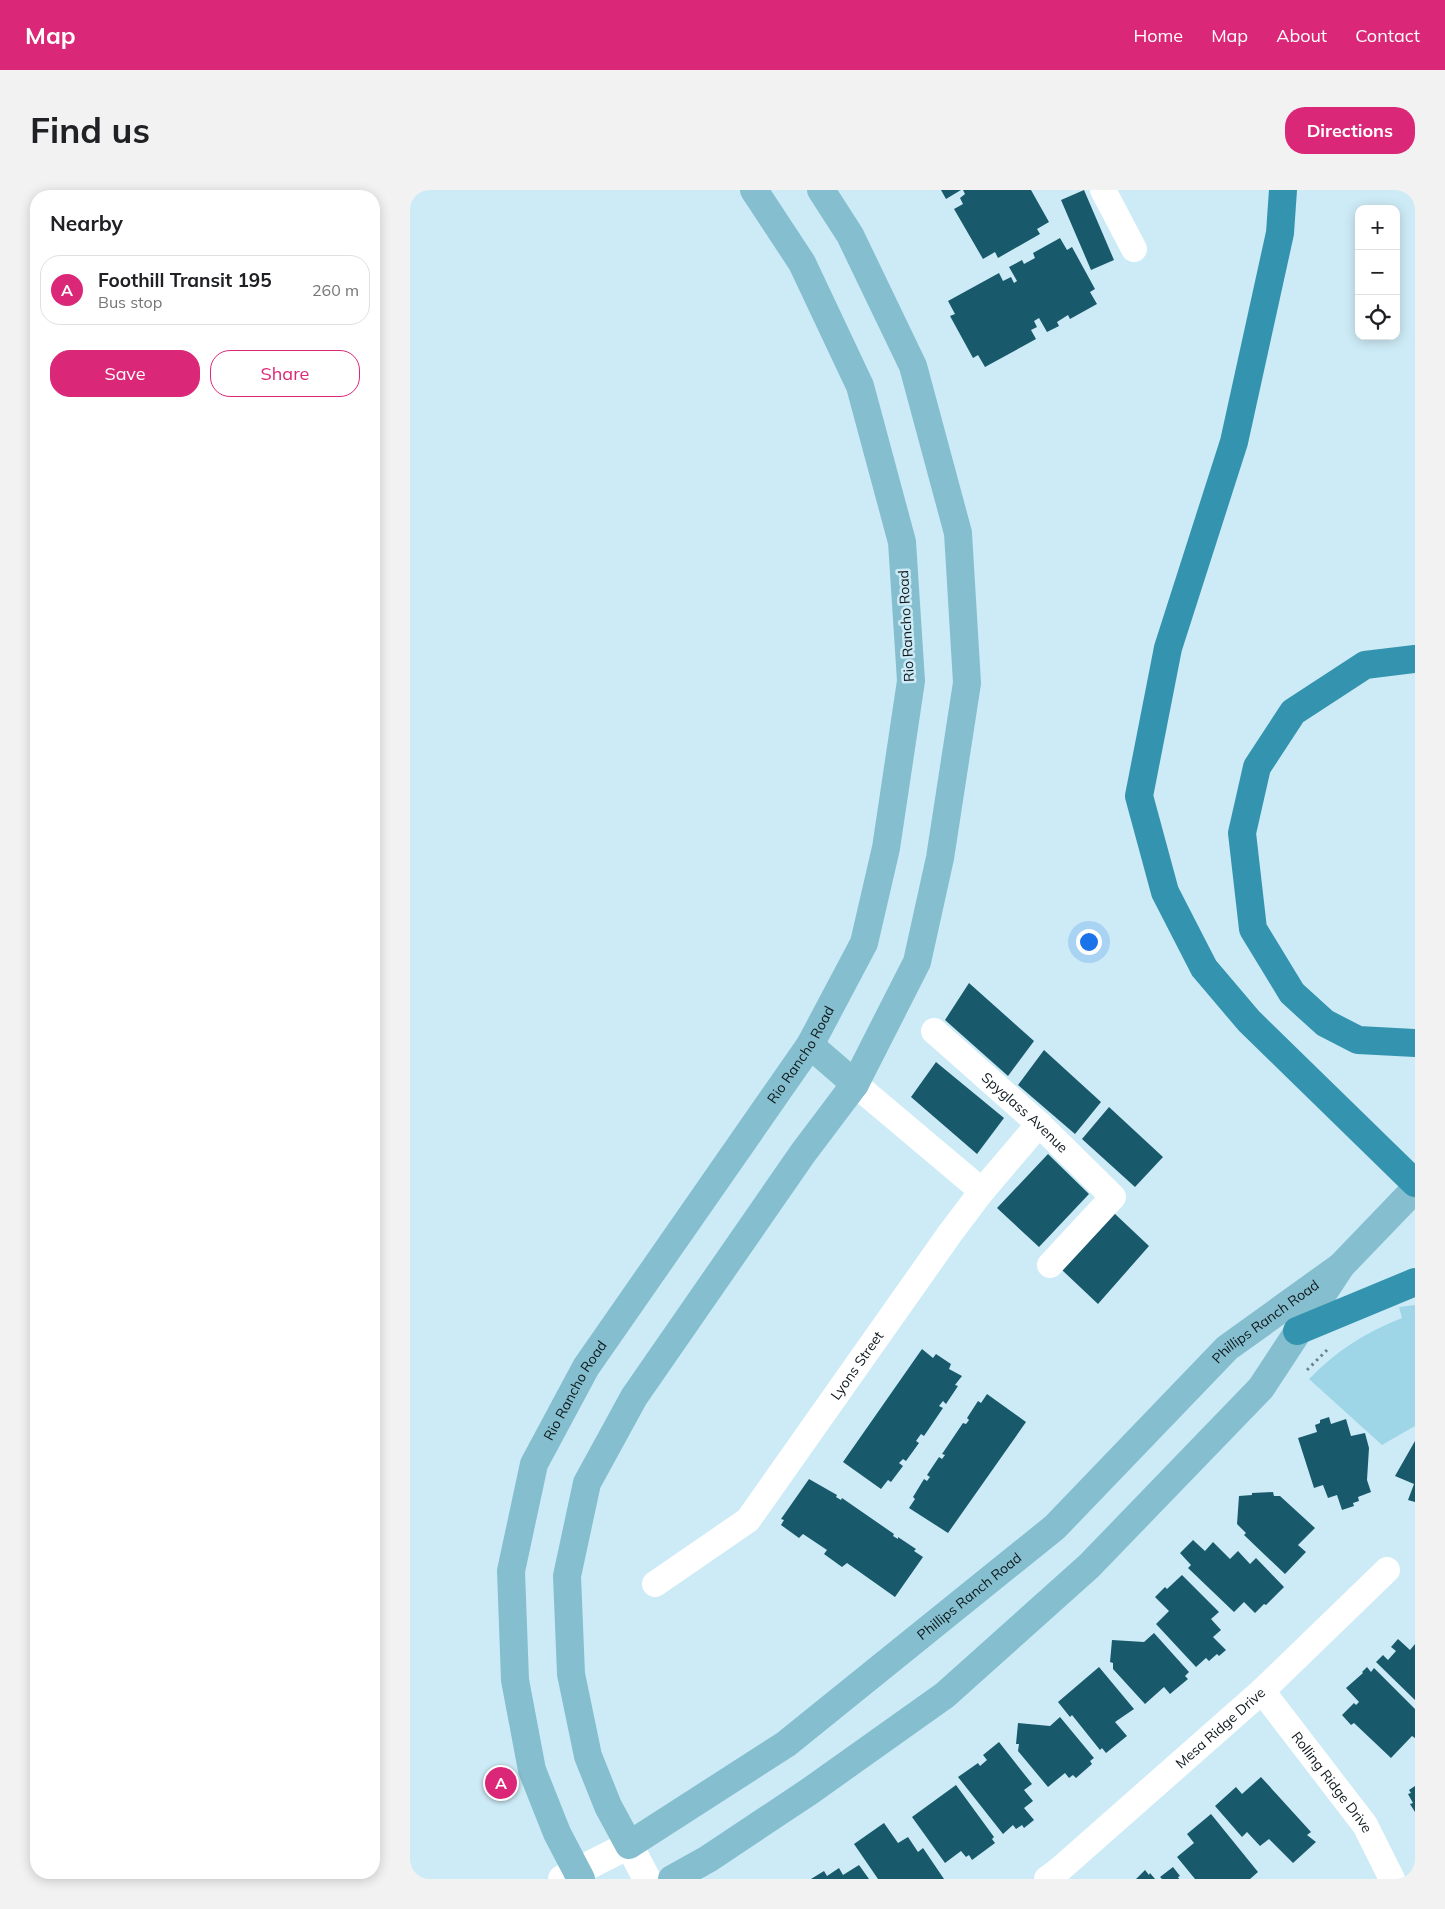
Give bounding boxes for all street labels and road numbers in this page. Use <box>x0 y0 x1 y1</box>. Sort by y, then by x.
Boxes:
street label: Rio Rancho Road <box>894 570 918 682</box>
street label: Rio Rancho Road <box>763 1003 838 1107</box>
street label: Spyglass Avenue <box>978 1068 1072 1157</box>
street label: Phillips Ranch Road <box>1208 1276 1323 1367</box>
street label: Lyons Street <box>827 1327 887 1403</box>
street label: Rio Rancho Road <box>539 1337 611 1443</box>
street label: Phillips Ranch Road <box>913 1549 1025 1644</box>
street label: Mesa Ridge Drive <box>1172 1683 1269 1772</box>
street label: Rolling Ridge Drive <box>1287 1728 1376 1836</box>

